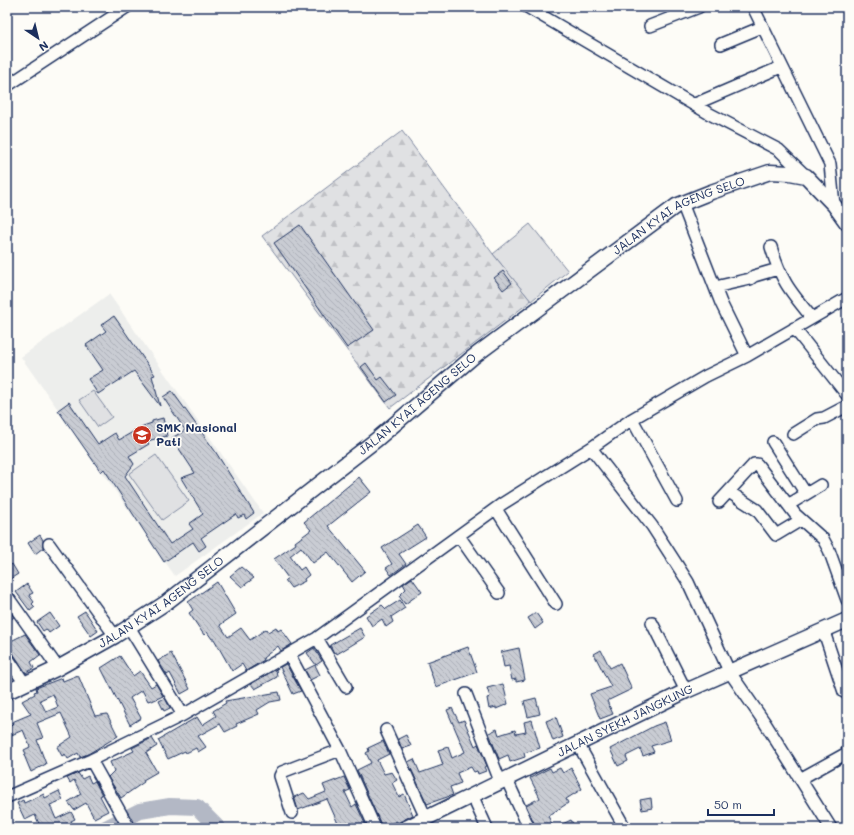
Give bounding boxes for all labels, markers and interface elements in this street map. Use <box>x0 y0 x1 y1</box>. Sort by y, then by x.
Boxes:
north arrow <box>18 18 58 58</box>
text: N <box>36 38 52 55</box>
street label: JALAN KYAI AGENG SELO <box>609 172 747 258</box>
street label: JALAN KYAI AGENG SELO <box>354 349 479 458</box>
place label: SMK Nasional Pati <box>156 419 237 449</box>
school or university icon: SMK Nasional Pati <box>131 424 153 446</box>
street label: JALAN KYAI AGENG SELO <box>95 552 227 651</box>
street label: JALAN SYEKH JANGKUNG <box>554 680 695 760</box>
scale bar <box>708 791 774 817</box>
text: 50 m <box>714 796 742 812</box>

